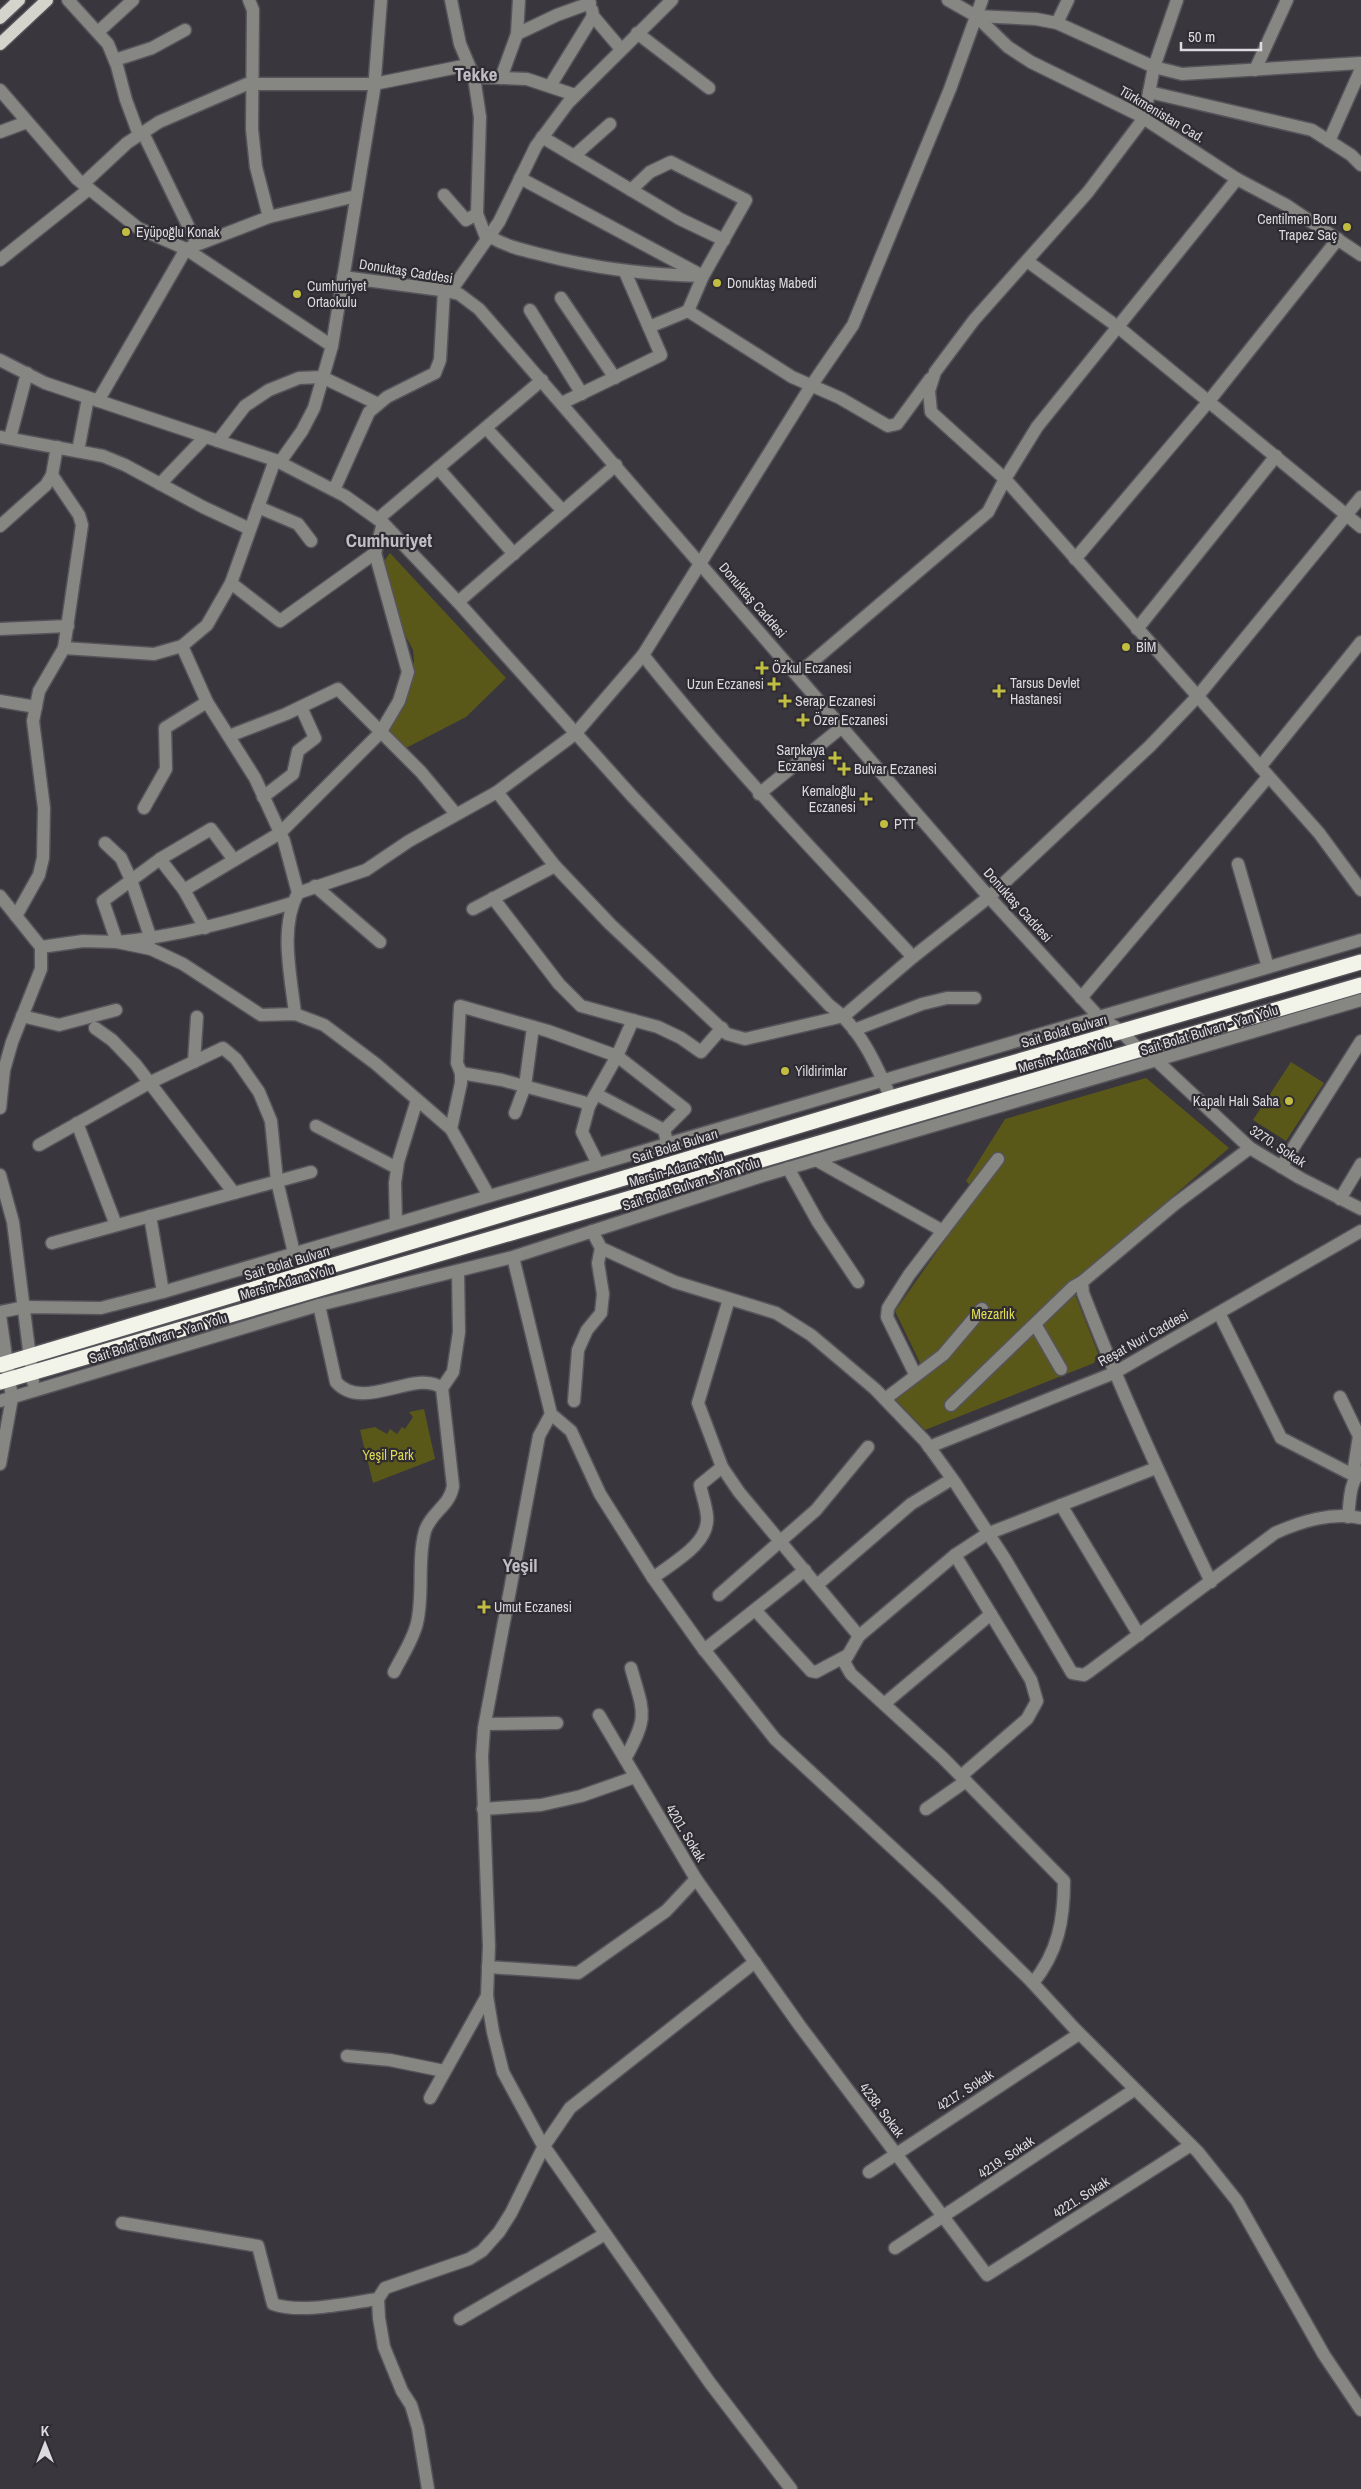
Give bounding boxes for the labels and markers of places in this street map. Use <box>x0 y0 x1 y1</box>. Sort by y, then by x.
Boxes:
place label: Centilmen Boru Trapez Saç <box>1257 210 1337 244</box>
marker: Centilmen Boru Trapez Saç <box>1341 221 1353 233</box>
place label: Eyüpoğlu Konak <box>136 223 220 241</box>
marker: Eyüpoğlu Konak <box>120 226 132 238</box>
place label: Donuktaş Mabedi <box>727 274 817 292</box>
place label: Cumhuriyet Ortaokulu <box>307 277 366 311</box>
marker: Donuktaş Mabedi <box>711 277 723 289</box>
marker: Cumhuriyet Ortaokulu <box>291 288 303 300</box>
place label: BİM <box>1136 638 1156 656</box>
marker: BİM <box>1120 641 1132 653</box>
place label: Özkul Eczanesi <box>772 659 852 677</box>
marker: Özkul Eczanesi <box>756 662 768 674</box>
place label: Tarsus Devlet Hastanesi <box>1010 674 1080 708</box>
place label: Uzun Eczanesi <box>687 675 764 693</box>
marker: Uzun Eczanesi <box>768 678 780 690</box>
marker: Tarsus Devlet Hastanesi <box>992 684 1006 698</box>
place label: Serap Eczanesi <box>795 692 876 710</box>
marker: Serap Eczanesi <box>779 695 791 707</box>
place label: Özer Eczanesi <box>813 711 888 729</box>
marker: Özer Eczanesi <box>797 714 809 726</box>
place label: Sarpkaya Eczanesi <box>777 741 826 775</box>
marker: Sarpkaya Eczanesi <box>829 752 841 764</box>
place label: Bulvar Eczanesi <box>854 760 937 778</box>
marker: Bulvar Eczanesi <box>838 763 850 775</box>
place label: Kemaloğlu Eczanesi <box>802 782 856 816</box>
marker: Kemaloğlu Eczanesi <box>860 793 872 805</box>
place label: PTT <box>894 815 916 833</box>
marker: PTT <box>878 818 890 830</box>
place label: Yildirimlar <box>795 1062 847 1080</box>
marker: Yildirimlar <box>779 1065 791 1077</box>
place label: Kapalı Halı Saha <box>1193 1092 1280 1110</box>
marker: Kapalı Halı Saha <box>1283 1095 1295 1107</box>
place label: Umut Eczanesi <box>494 1598 572 1616</box>
marker: Umut Eczanesi <box>478 1601 490 1613</box>

